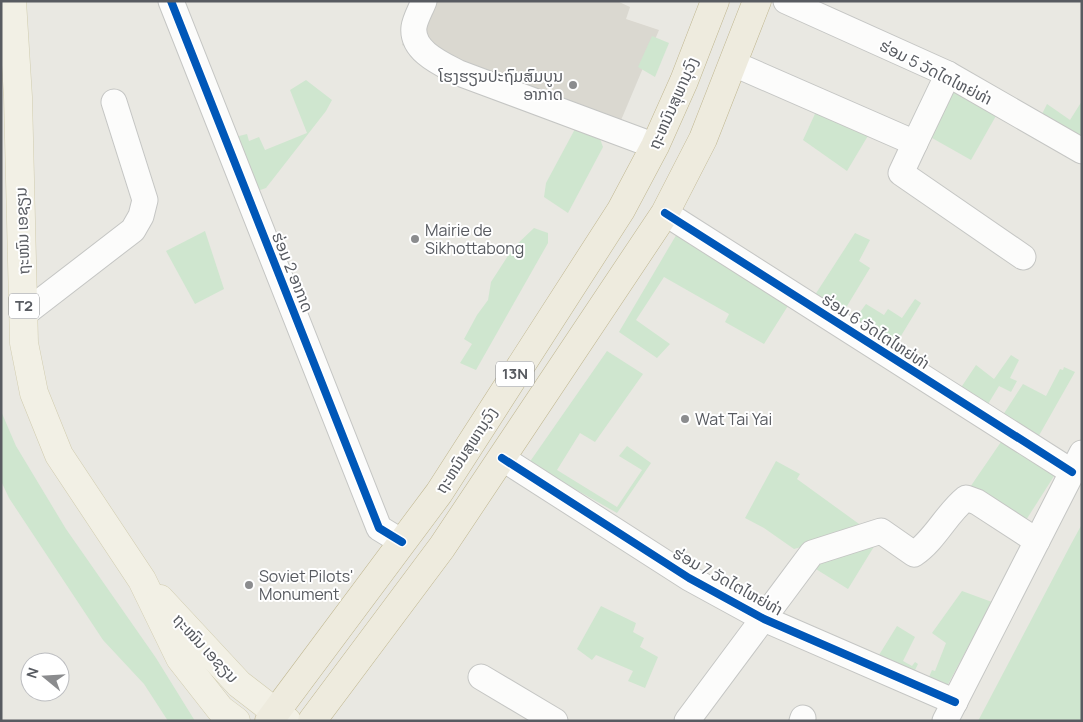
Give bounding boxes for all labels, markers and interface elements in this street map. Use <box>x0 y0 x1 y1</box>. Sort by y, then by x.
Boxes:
street label: ຮ່ອມ 5 ວັດໄຕໄຫຍ່ທ່າ <box>876 34 996 110</box>
street label: ຖະຫນົນສຸພານຸວົງ <box>643 53 703 153</box>
place label: ໂຮງຮຽນປະຖົມສົມບູນ ອາກາດ <box>438 65 563 105</box>
marker: ໂຮງຮຽນປະຖົມສົມບູນ ອາກາດ <box>567 79 579 91</box>
street label: ຖະໜົນ ເອຊຽນ <box>9 187 35 275</box>
place label: Mairie de Sikhottabong <box>425 219 524 259</box>
street label: ຮ່ອມ 2 ອາກາດ <box>267 229 319 315</box>
marker: Mairie de Sikhottabong <box>409 233 421 245</box>
street label: ຮ່ອມ 6 ວັດໄຕໄຫຍ່ທ່າ <box>818 288 934 374</box>
road number: T2 <box>9 294 39 318</box>
road number: 13N <box>496 362 534 386</box>
street label: ຖະຫນົນສຸພານຸວົງ <box>430 402 502 498</box>
place label: Wat Tai Yai <box>695 408 772 430</box>
marker: Wat Tai Yai <box>679 413 691 425</box>
street label: ຮ່ອມ 7 ວັດໄຕໄຫຍ່ທ່າ <box>669 542 787 620</box>
place label: Soviet Pilots' Monument <box>259 565 353 605</box>
marker: Soviet Pilots' Monument <box>243 579 255 591</box>
street label: ຖະໜົນ ເອຊຽນ <box>168 608 244 688</box>
north arrow <box>20 652 70 702</box>
text: N <box>22 665 43 681</box>

